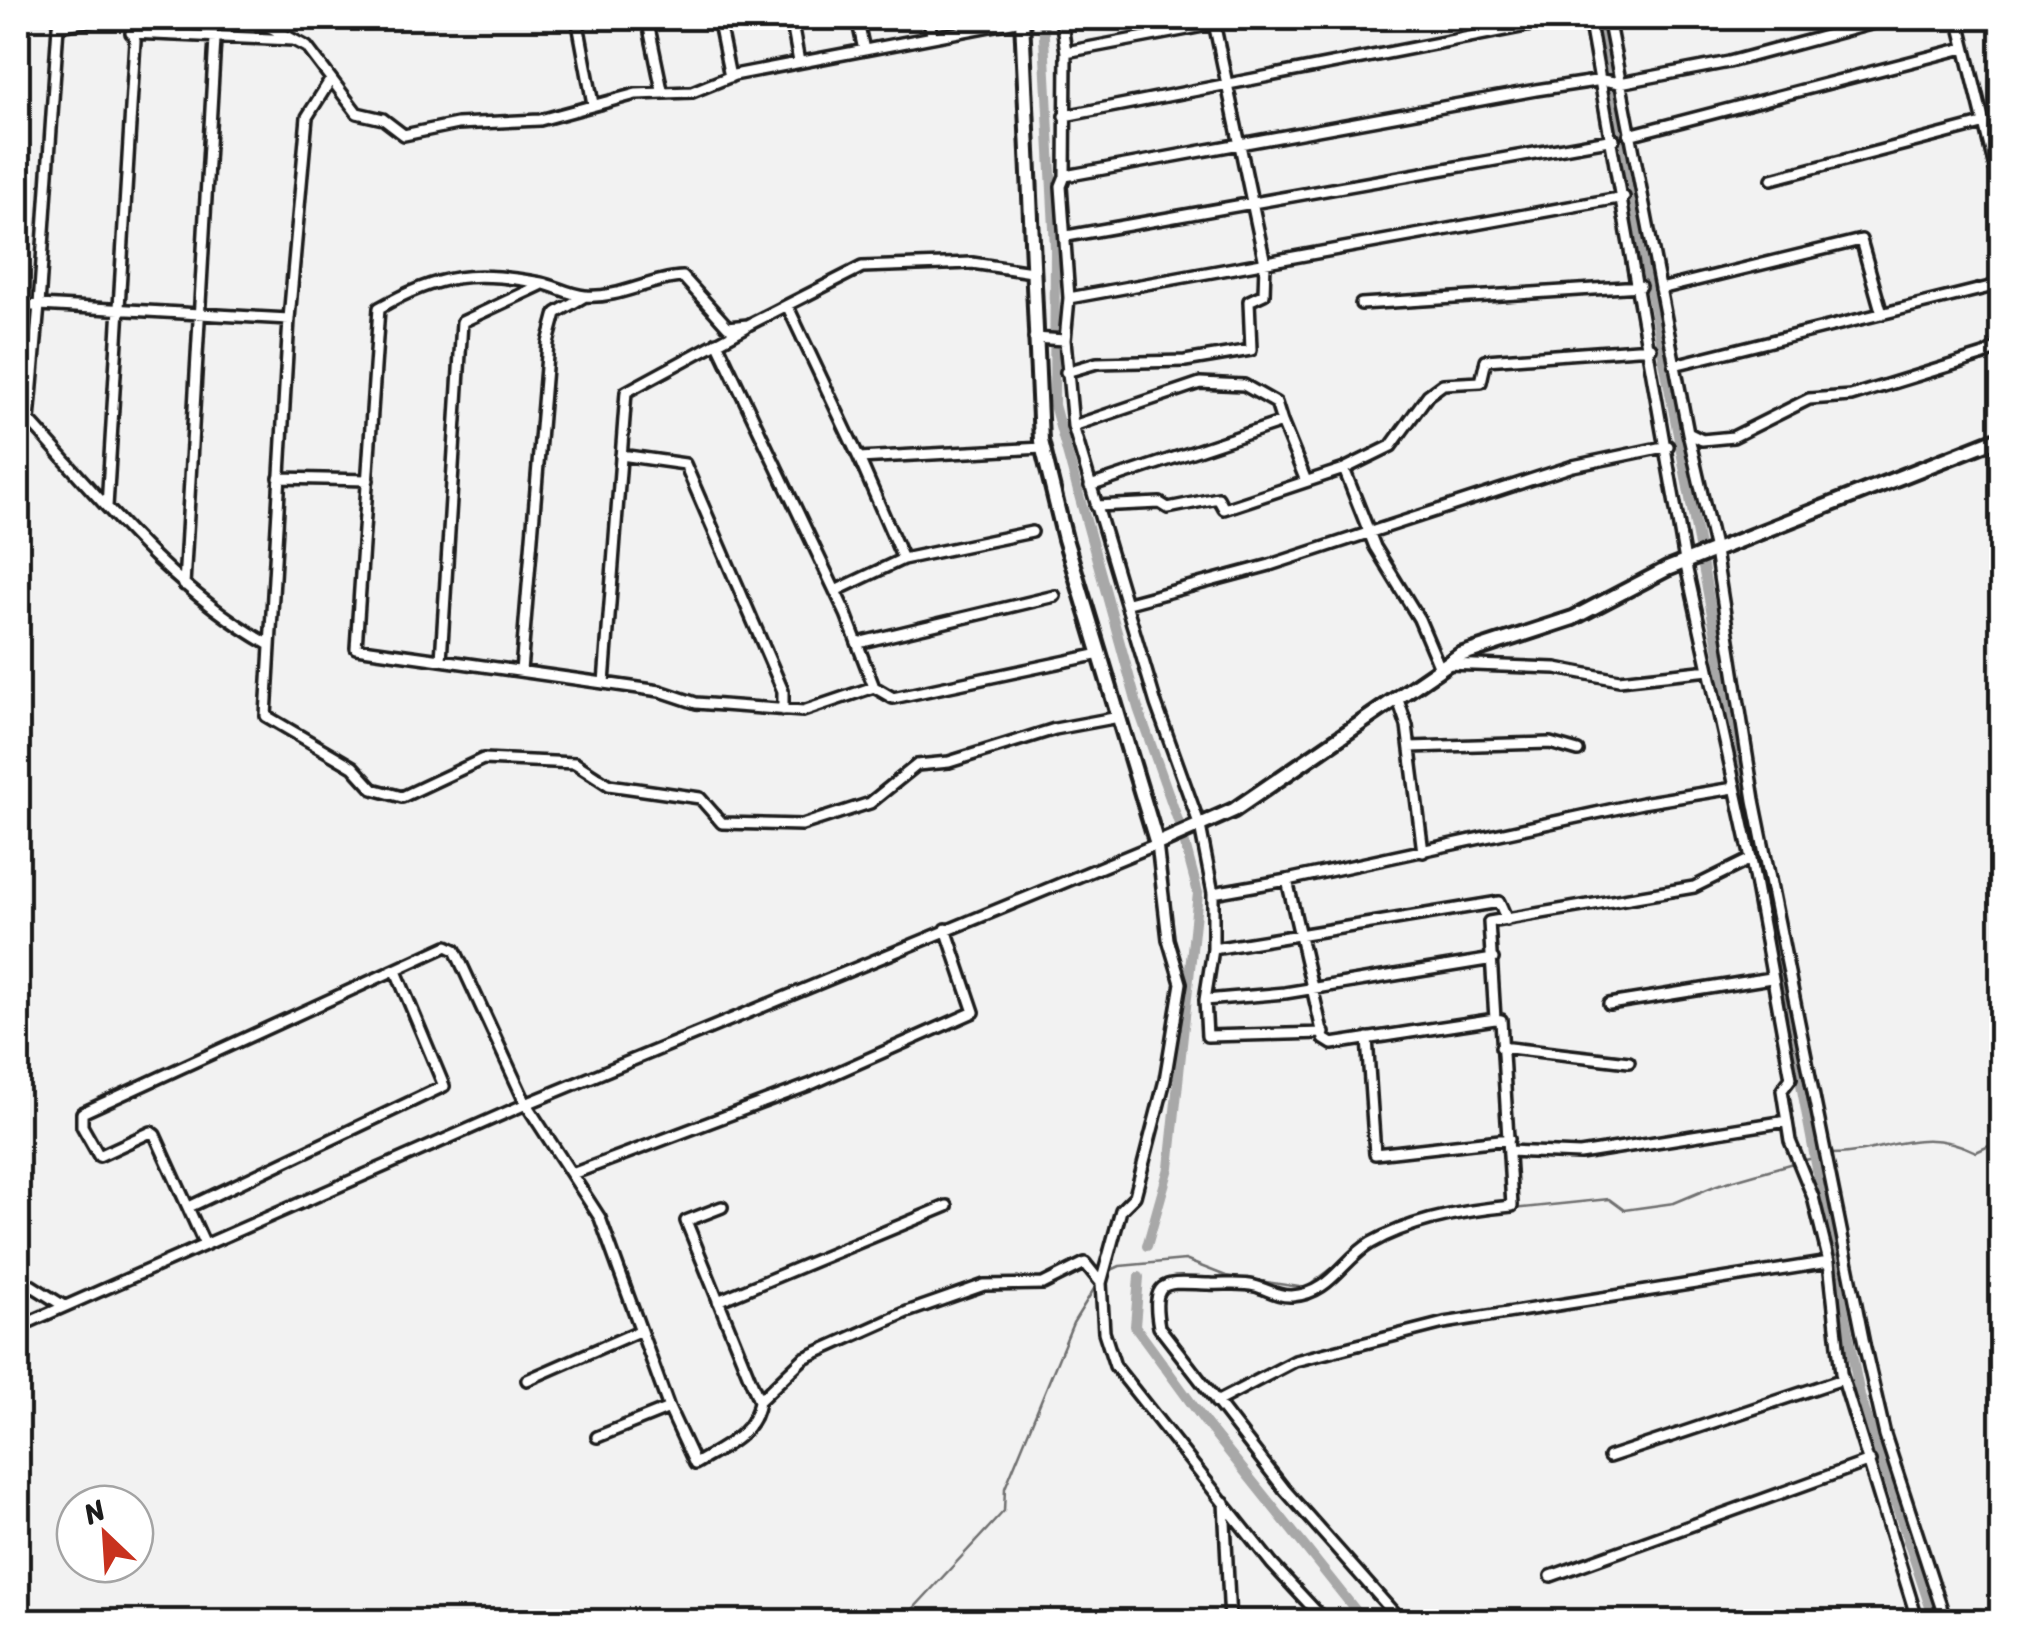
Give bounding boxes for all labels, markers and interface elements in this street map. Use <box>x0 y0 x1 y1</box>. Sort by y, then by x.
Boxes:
north arrow <box>55 1484 155 1584</box>
text: N <box>75 1485 114 1539</box>

